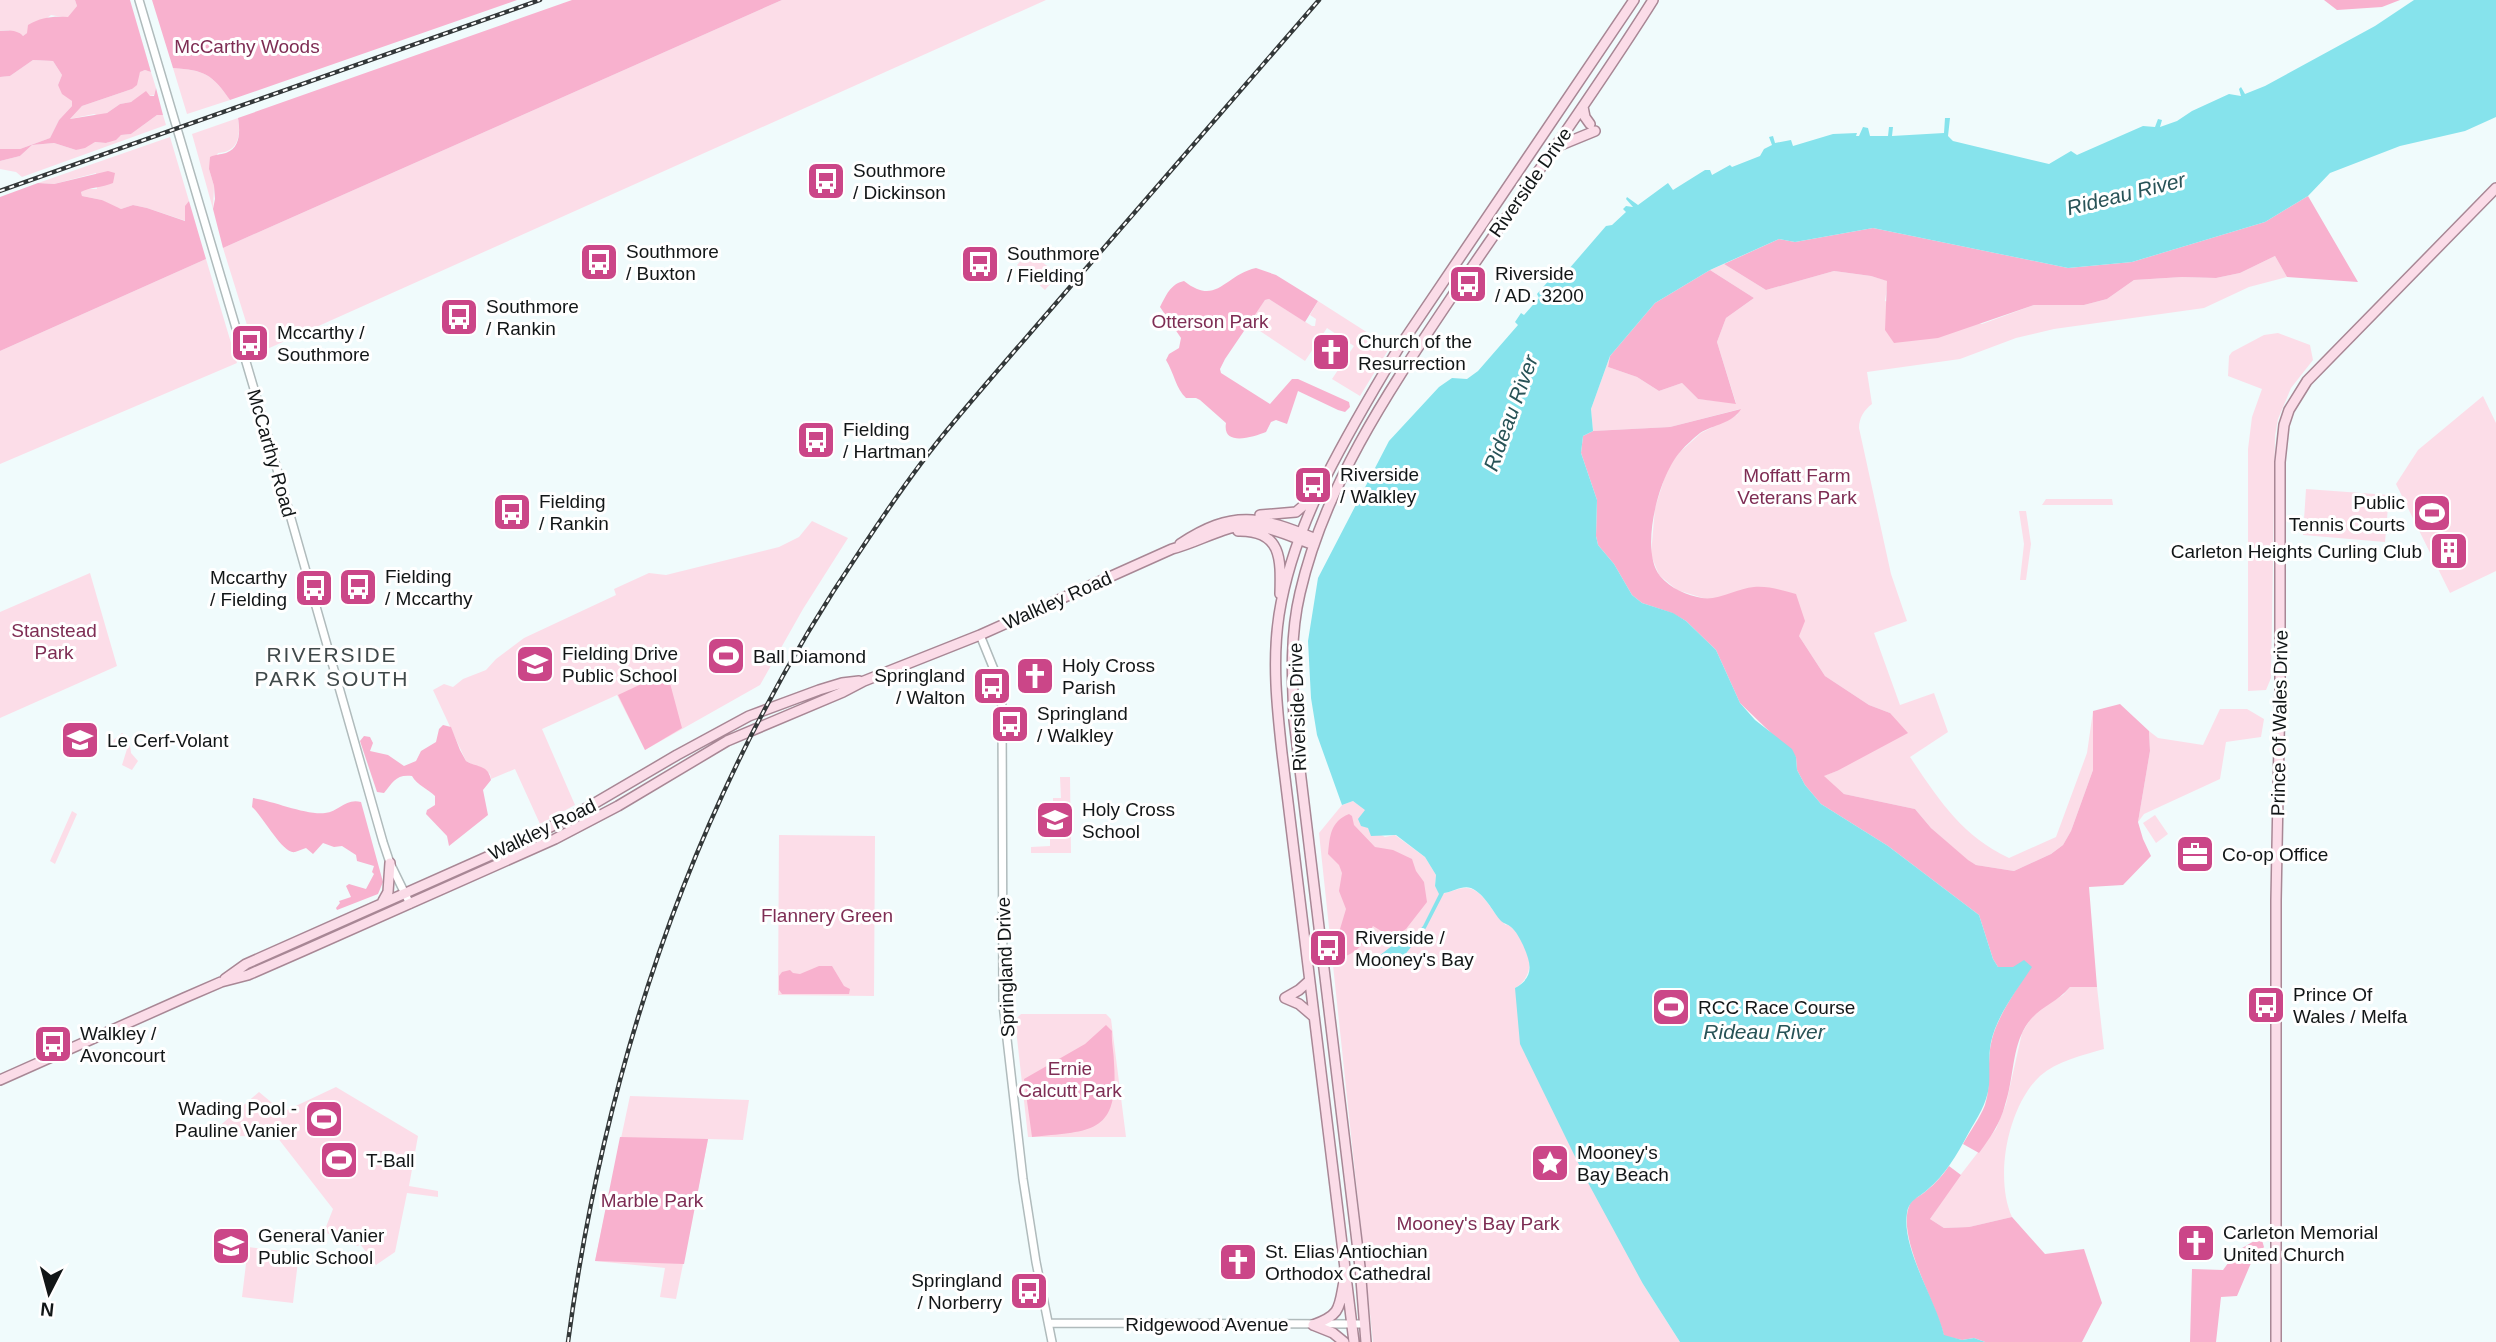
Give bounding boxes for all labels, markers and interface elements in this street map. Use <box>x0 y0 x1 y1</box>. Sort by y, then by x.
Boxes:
park label: McCarthy Woods <box>174 36 320 57</box>
street label: Riverside Drive <box>1485 124 1576 241</box>
bus stop icon: Southmore / Dickinson <box>805 160 847 202</box>
place label: Southmore / Dickinson <box>853 160 946 203</box>
water label: Rideau River <box>2064 167 2189 219</box>
bus stop icon: Southmore / Buxton <box>578 241 620 283</box>
place label: Southmore / Buxton <box>626 241 719 284</box>
bus stop icon: Southmore / Fielding <box>959 243 1001 285</box>
place label: Southmore / Fielding <box>1007 243 1100 286</box>
bus stop icon: Riverside / AD. 3200 <box>1447 263 1489 305</box>
place label: Riverside / AD. 3200 <box>1495 263 1584 306</box>
bus stop icon: Southmore / Rankin <box>438 296 480 338</box>
place label: Southmore / Rankin <box>486 296 579 339</box>
park label: Otterson Park <box>1151 311 1269 332</box>
bus stop icon: Mccarthy / Southmore <box>229 322 271 364</box>
place label: Mccarthy / Southmore <box>277 322 370 365</box>
church icon: Church of the Resurrection <box>1310 331 1352 373</box>
place label: Church of the Resurrection <box>1358 331 1472 374</box>
water label: Rideau River <box>1479 351 1542 474</box>
street label: McCarthy Road <box>243 387 300 519</box>
bus stop icon: Fielding / Hartman <box>795 419 837 461</box>
place label: Fielding / Hartman <box>843 419 926 462</box>
bus stop icon: Riverside / Walkley <box>1292 464 1334 506</box>
place label: Riverside / Walkley <box>1340 464 1419 507</box>
park label: Moffatt Farm Veterans Park <box>1737 465 1857 508</box>
bus stop icon: Fielding / Rankin <box>491 491 533 533</box>
place label: Fielding / Rankin <box>539 491 609 534</box>
place label: Public Tennis Courts <box>2289 492 2405 535</box>
sports icon: Public Tennis Courts <box>2411 492 2453 534</box>
building icon: Carleton Heights Curling Club <box>2428 530 2470 572</box>
place label: Carleton Heights Curling Club <box>2171 541 2422 562</box>
bus stop icon: Fielding / Mccarthy <box>337 566 379 608</box>
place label: Fielding / Mccarthy <box>385 566 473 609</box>
place label: Mccarthy / Fielding <box>210 567 287 610</box>
bus stop icon: Mccarthy / Fielding <box>293 567 335 609</box>
street label: Walkley Road <box>1000 567 1115 634</box>
park label: Stanstead Park <box>11 620 97 663</box>
street label: Prince Of Wales Drive <box>2267 630 2292 816</box>
sports icon: Ball Diamond <box>705 635 747 677</box>
street label: Riverside Drive <box>1285 642 1310 772</box>
district label: RIVERSIDE PARK SOUTH <box>255 643 409 690</box>
school or university icon: Fielding Drive Public School <box>514 643 556 685</box>
place label: Fielding Drive Public School <box>562 643 678 686</box>
place label: Ball Diamond <box>753 646 866 667</box>
church icon: Holy Cross Parish <box>1014 655 1056 697</box>
place label: Holy Cross Parish <box>1062 655 1155 698</box>
place label: Springland / Walton <box>874 665 965 708</box>
bus stop icon: Springland / Walton <box>971 665 1013 707</box>
bus stop icon: Springland / Walkley <box>989 703 1031 745</box>
place label: Springland / Walkley <box>1037 703 1128 746</box>
school or university icon: Le Cerf-Volant <box>59 719 101 761</box>
place label: Le Cerf-Volant <box>107 730 229 751</box>
street label: Walkley Road <box>485 794 599 864</box>
school or university icon: Holy Cross School <box>1034 799 1076 841</box>
place label: Holy Cross School <box>1082 799 1175 842</box>
office icon: Co-op Office <box>2174 833 2216 875</box>
place label: Co-op Office <box>2222 844 2328 865</box>
street label: Springland Drive <box>993 896 1018 1038</box>
park label: Flannery Green <box>761 905 893 926</box>
bus stop icon: Riverside / Mooney's Bay <box>1307 927 1349 969</box>
place label: Riverside / Mooney's Bay <box>1355 927 1474 970</box>
bus stop icon: Prince Of Wales / Melfa <box>2245 984 2287 1026</box>
place label: Prince Of Wales / Melfa <box>2293 984 2408 1027</box>
sports icon: RCC Race Course <box>1650 986 1692 1028</box>
place label: RCC Race Course <box>1698 997 1855 1018</box>
water label: Rideau River <box>1703 1020 1826 1043</box>
bus stop icon: Walkley / Avoncourt <box>32 1023 74 1065</box>
place label: Walkley / Avoncourt <box>80 1023 166 1066</box>
park label: Ernie Calcutt Park <box>1018 1058 1122 1101</box>
place label: Wading Pool - Pauline Vanier <box>175 1098 298 1141</box>
sports icon: Wading Pool - Pauline Vanier <box>303 1098 345 1140</box>
sports icon: T-Ball <box>318 1139 360 1181</box>
place icon: Mooney's Bay Beach <box>1529 1142 1571 1184</box>
place label: Mooney's Bay Beach <box>1577 1142 1669 1185</box>
place label: T-Ball <box>366 1150 415 1171</box>
park label: Marble Park <box>601 1190 704 1211</box>
park label: Mooney's Bay Park <box>1396 1213 1560 1234</box>
church icon: Carleton Memorial United Church <box>2175 1222 2217 1264</box>
place label: Carleton Memorial United Church <box>2223 1222 2378 1265</box>
school or university icon: General Vanier Public School <box>210 1225 252 1267</box>
place label: General Vanier Public School <box>258 1225 385 1268</box>
church icon: St. Elias Antiochian Orthodox Cathedral <box>1217 1241 1259 1283</box>
place label: St. Elias Antiochian Orthodox Cathedral <box>1265 1241 1431 1284</box>
north arrow <box>14 1258 84 1328</box>
place label: Springland / Norberry <box>911 1270 1002 1313</box>
bus stop icon: Springland / Norberry <box>1008 1270 1050 1312</box>
text: N <box>39 1298 55 1321</box>
street label: Ridgewood Avenue <box>1125 1314 1289 1335</box>

